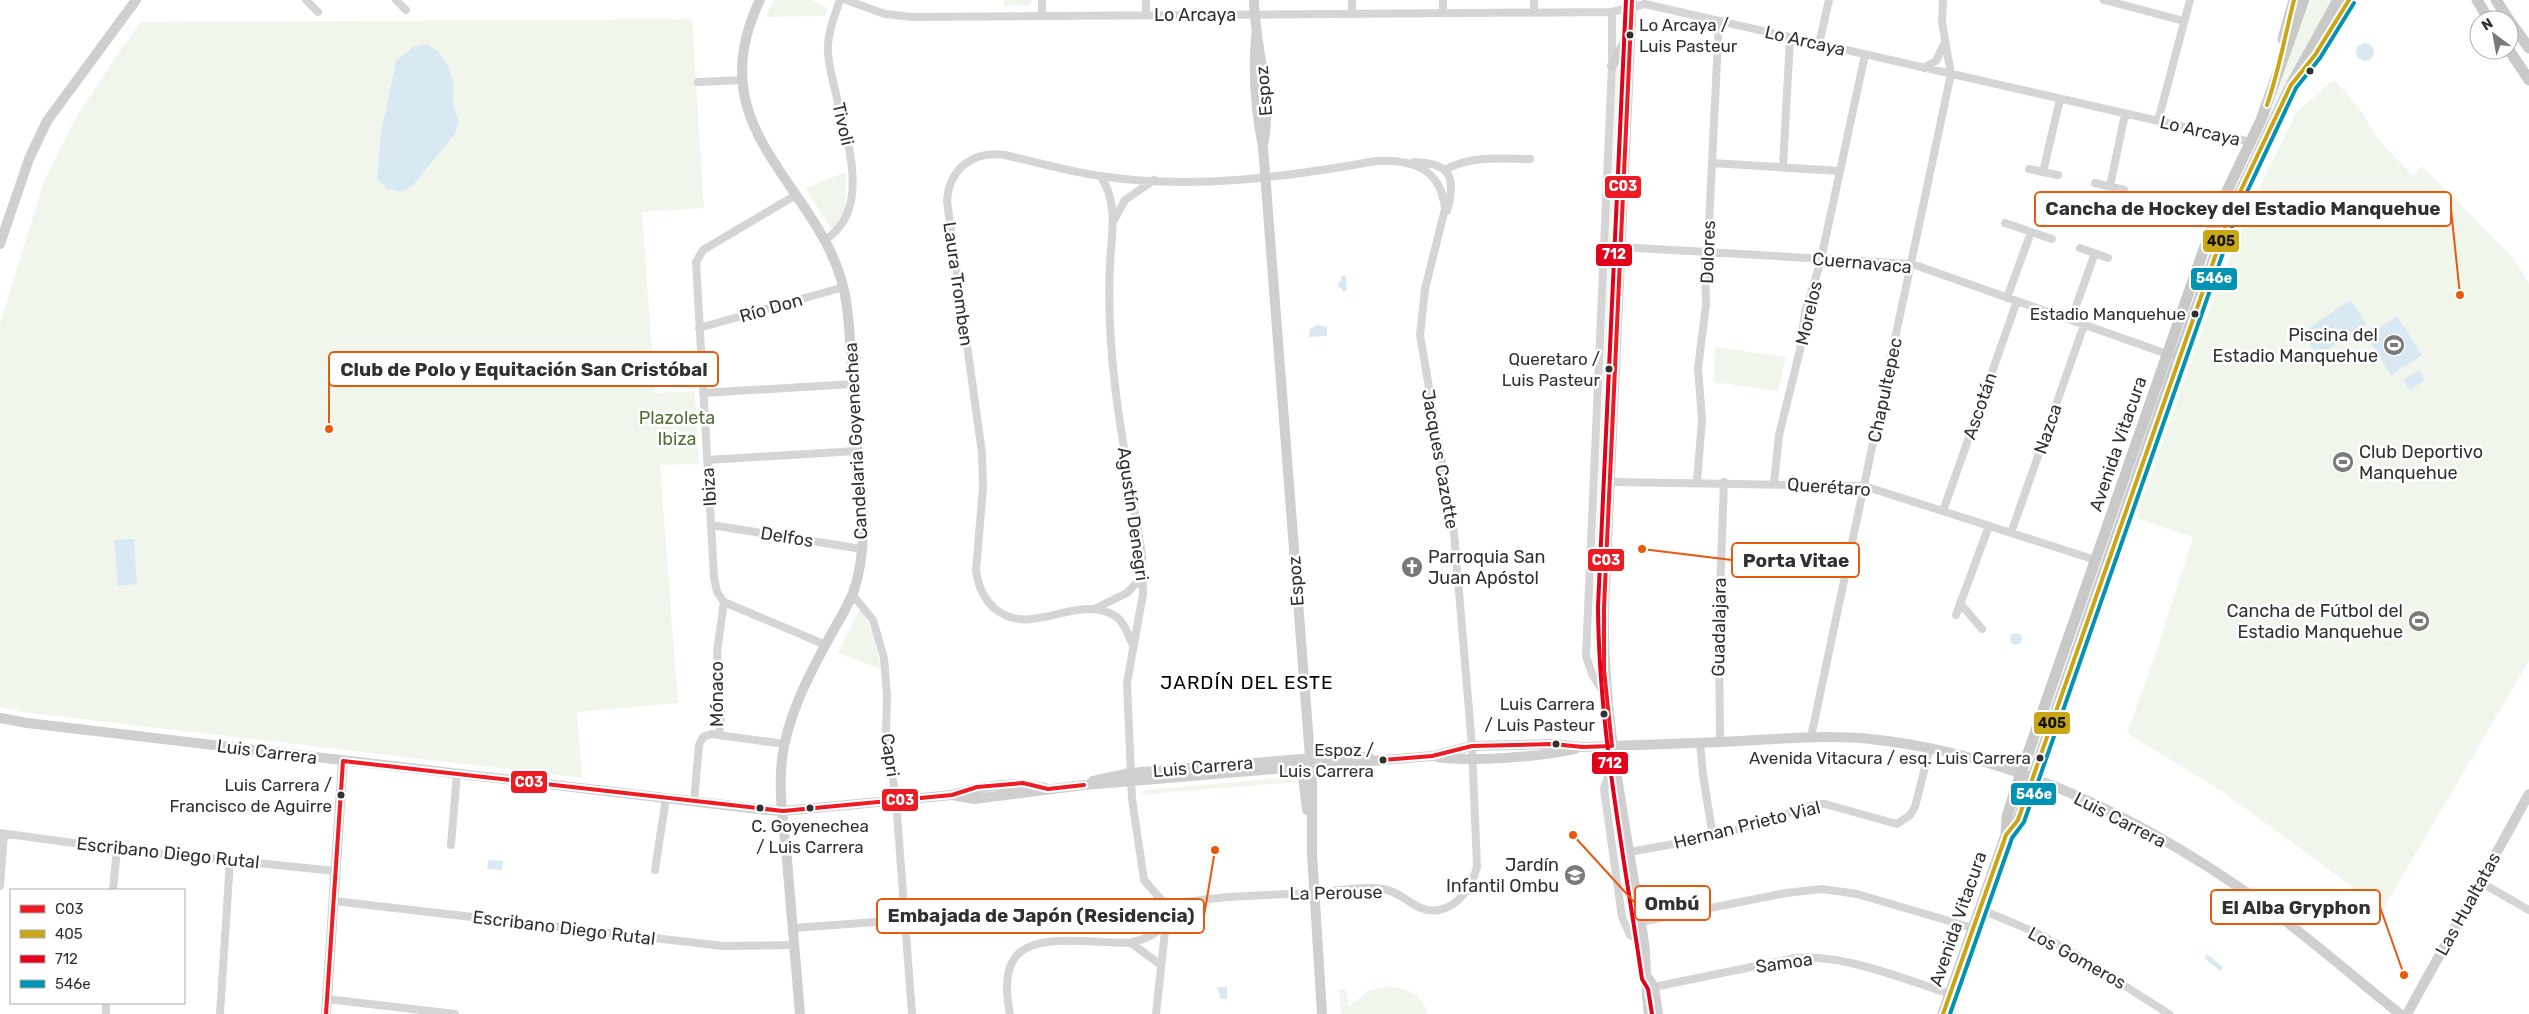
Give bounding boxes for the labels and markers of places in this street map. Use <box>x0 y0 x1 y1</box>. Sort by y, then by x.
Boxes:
place label: Lo Arcaya / Luis Pasteur <box>1639 15 1738 56</box>
marker: Lo Arcaya / Luis Pasteur <box>1625 30 1635 40</box>
unlabelled marker <box>2305 66 2315 76</box>
callout: Cancha de Hockey del Estadio Manquehue <box>2035 192 2451 226</box>
place label: Estadio Manquehue <box>2030 304 2186 324</box>
marker: Estadio Manquehue <box>2190 309 2200 319</box>
place label: Piscina del Estadio Manquehue <box>2212 324 2378 367</box>
sports icon: Piscina del Estadio Manquehue <box>2382 333 2406 357</box>
place label: Queretaro / Luis Pasteur <box>1502 349 1601 390</box>
callout: Club de Polo y Equitación San Cristóbal <box>329 352 718 386</box>
marker: Queretaro / Luis Pasteur <box>1604 364 1614 374</box>
place label: Club Deportivo Manquehue <box>2359 441 2483 484</box>
sports icon: Club Deportivo Manquehue <box>2331 450 2355 474</box>
callout: Porta Vitae <box>1732 543 1859 577</box>
place label: Parroquia San Juan Apóstol <box>1428 546 1545 589</box>
church icon: Parroquia San Juan Apóstol <box>1400 555 1424 579</box>
place label: Cancha de Fútbol del Estadio Manquehue <box>2227 600 2403 643</box>
sports icon: Cancha de Fútbol del Estadio Manquehue <box>2407 609 2431 633</box>
place label: Luis Carrera / Luis Pasteur <box>1485 694 1596 735</box>
marker: Luis Carrera / Luis Pasteur <box>1599 709 1609 719</box>
unlabelled marker <box>1551 739 1561 749</box>
place label: Espoz / Luis Carrera <box>1279 740 1374 781</box>
place label: Avenida Vitacura / esq. Luis Carrera <box>1749 748 2031 768</box>
marker: Avenida Vitacura / esq. Luis Carrera <box>2035 753 2045 763</box>
marker: Espoz / Luis Carrera <box>1378 755 1388 765</box>
place label: Luis Carrera / Francisco de Aguirre <box>169 775 332 816</box>
marker: Luis Carrera / Francisco de Aguirre <box>336 790 346 800</box>
unlabelled marker <box>755 803 765 813</box>
marker: C. Goyenechea / Luis Carrera <box>805 803 815 813</box>
place label: C. Goyenechea / Luis Carrera <box>751 816 869 857</box>
place label: Jardín Infantil Ombu <box>1446 854 1559 897</box>
school or university icon: Jardín Infantil Ombu <box>1563 863 1587 887</box>
callout: Ombú <box>1635 886 1710 920</box>
callout: El Alba Gryphon <box>2211 890 2380 924</box>
callout: Embajada de Japón (Residencia) <box>877 899 1204 933</box>

